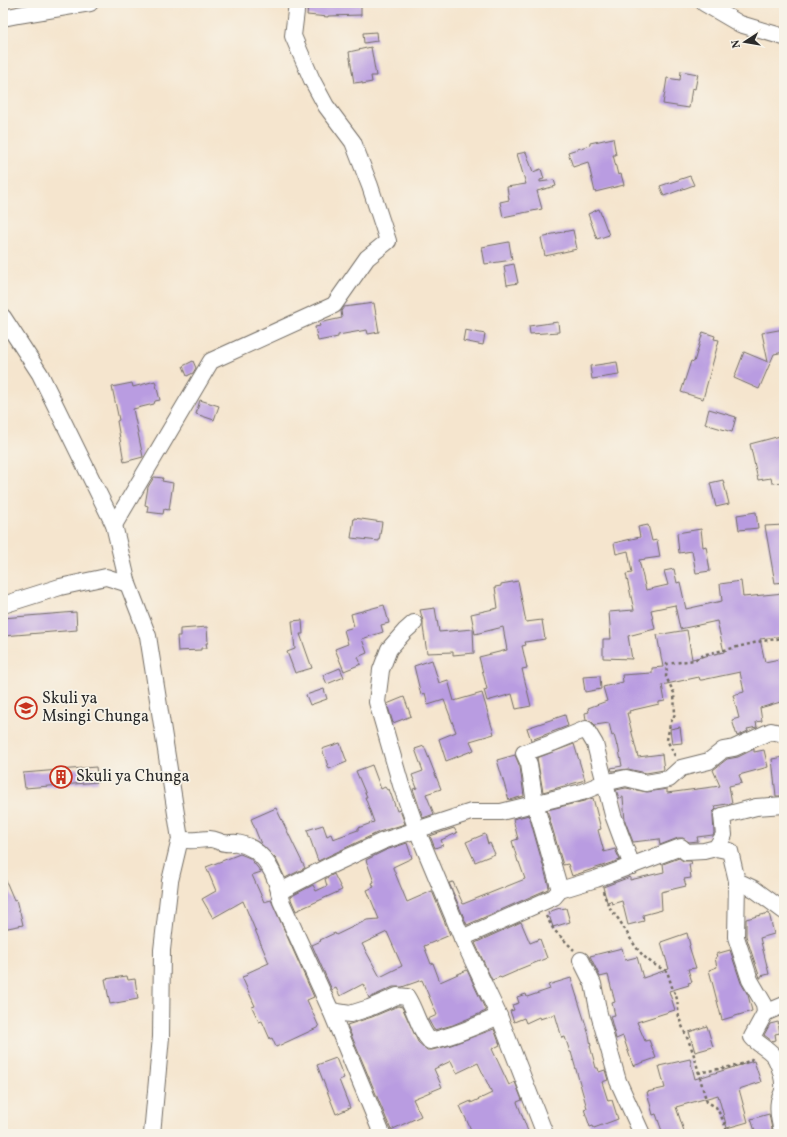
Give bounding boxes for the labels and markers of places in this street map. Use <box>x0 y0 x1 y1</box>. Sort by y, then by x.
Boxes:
place label: Skuli ya Msingi Chunga <box>42 688 149 728</box>
school or university icon: Skuli ya Msingi Chunga <box>13 695 39 721</box>
building icon: Skuli ya Chunga <box>48 764 74 790</box>
place label: Skuli ya Chunga <box>76 766 189 788</box>

